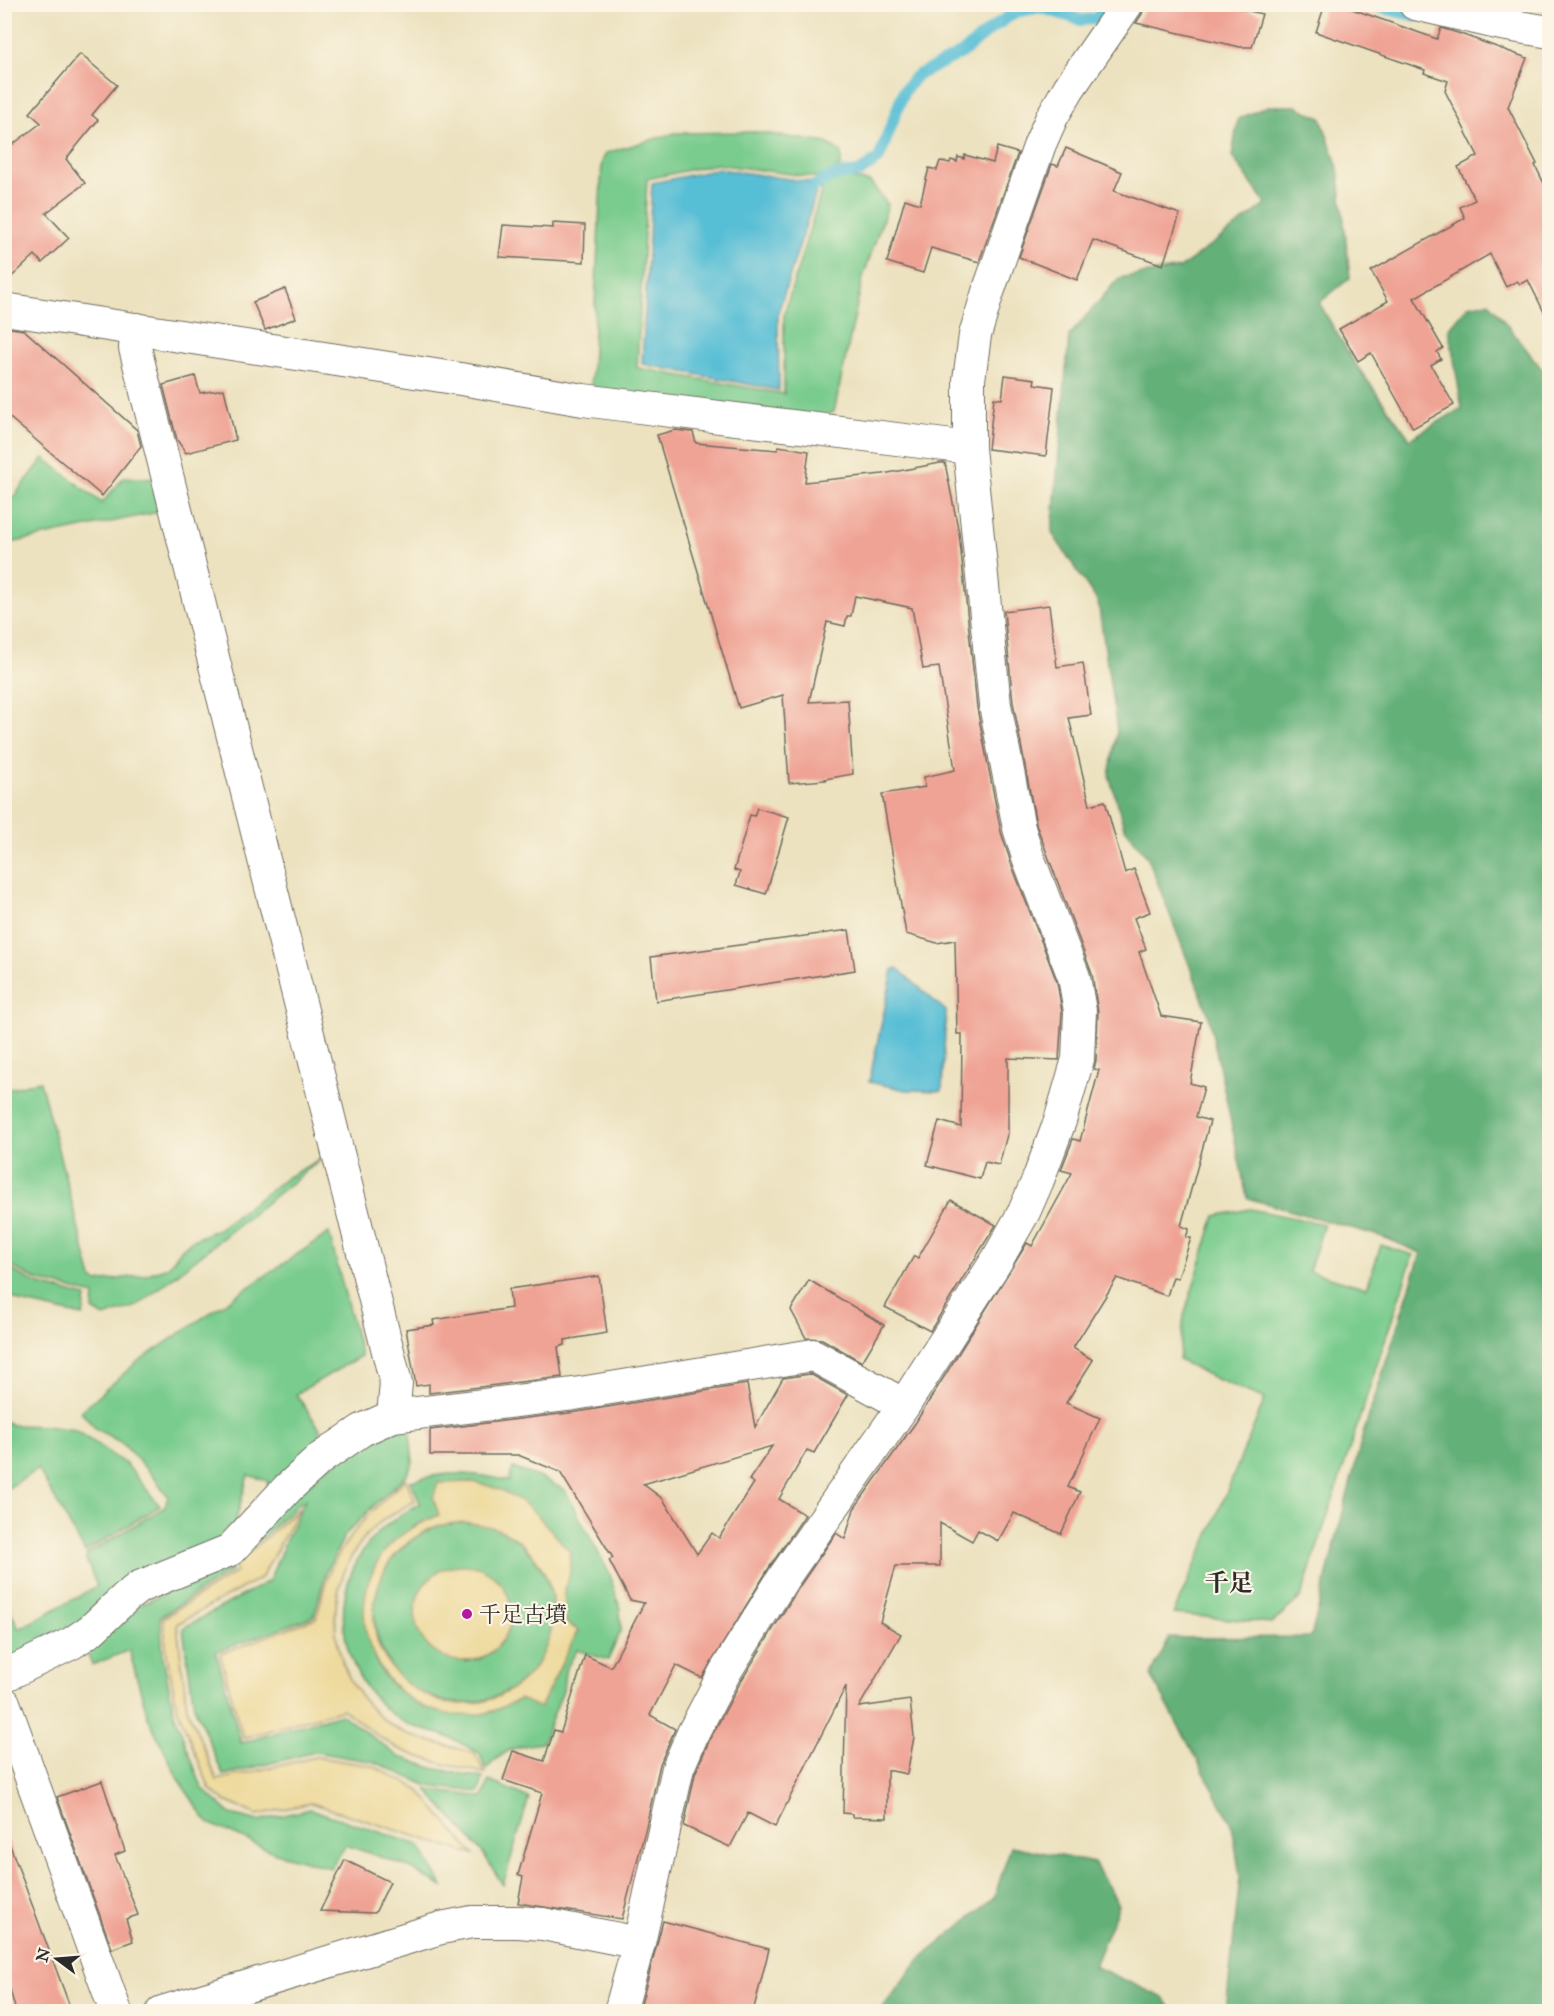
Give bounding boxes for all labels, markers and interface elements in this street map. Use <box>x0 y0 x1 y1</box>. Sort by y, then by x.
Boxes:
district label: 千足 <box>1205 1568 1253 1598</box>
place label: 千足古墳 <box>479 1601 567 1628</box>
marker: 千足古墳 <box>460 1607 474 1621</box>
north arrow <box>27 1929 87 1989</box>
text: N <box>32 1945 54 1964</box>

